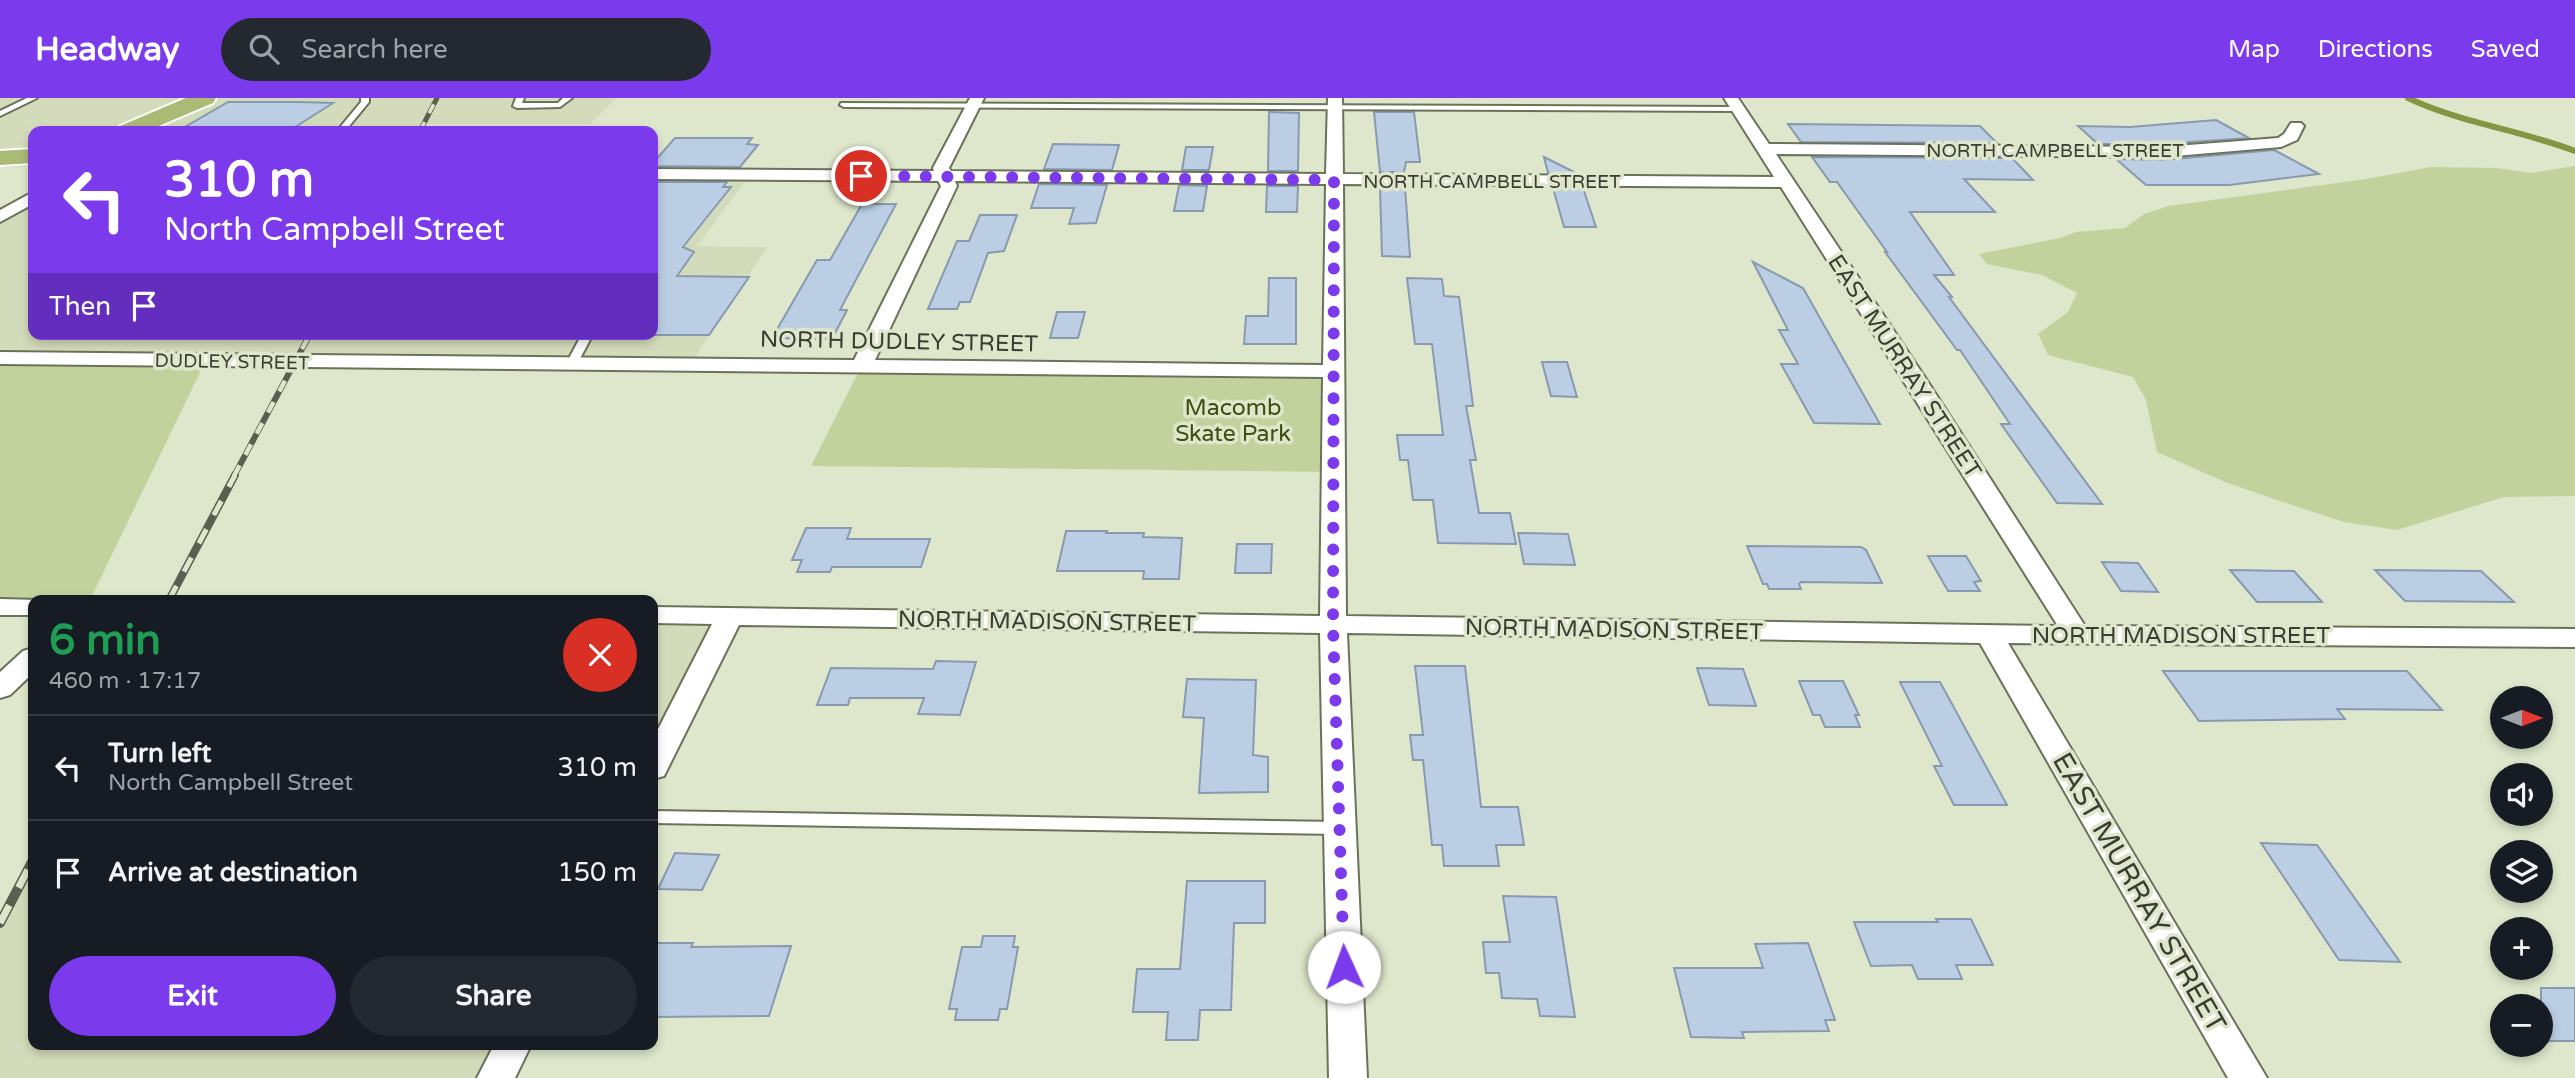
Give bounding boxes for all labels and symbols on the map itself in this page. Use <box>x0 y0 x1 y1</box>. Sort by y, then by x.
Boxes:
street label: NORTH CAMPBELL STREET <box>1926 140 2184 162</box>
pin <box>831 146 891 206</box>
street label: NORTH CAMPBELL STREET <box>1363 171 1621 193</box>
street label: EAST MURRAY STREET <box>1821 249 1987 484</box>
street label: NORTH DUDLEY STREET <box>760 326 1038 358</box>
street label: DUDLEY STREET <box>154 350 310 374</box>
park label: Macomb Skate Park <box>1175 394 1291 448</box>
street label: NORTH MADISON STREET <box>898 605 1196 639</box>
street label: NORTH MADISON STREET <box>1465 613 1763 647</box>
street label: NORTH MADISON STREET <box>2032 622 2330 650</box>
north arrow <box>2490 686 2553 749</box>
street label: EAST MURRAY STREET <box>2045 746 2233 1039</box>
position arrow <box>1307 930 1381 1004</box>

